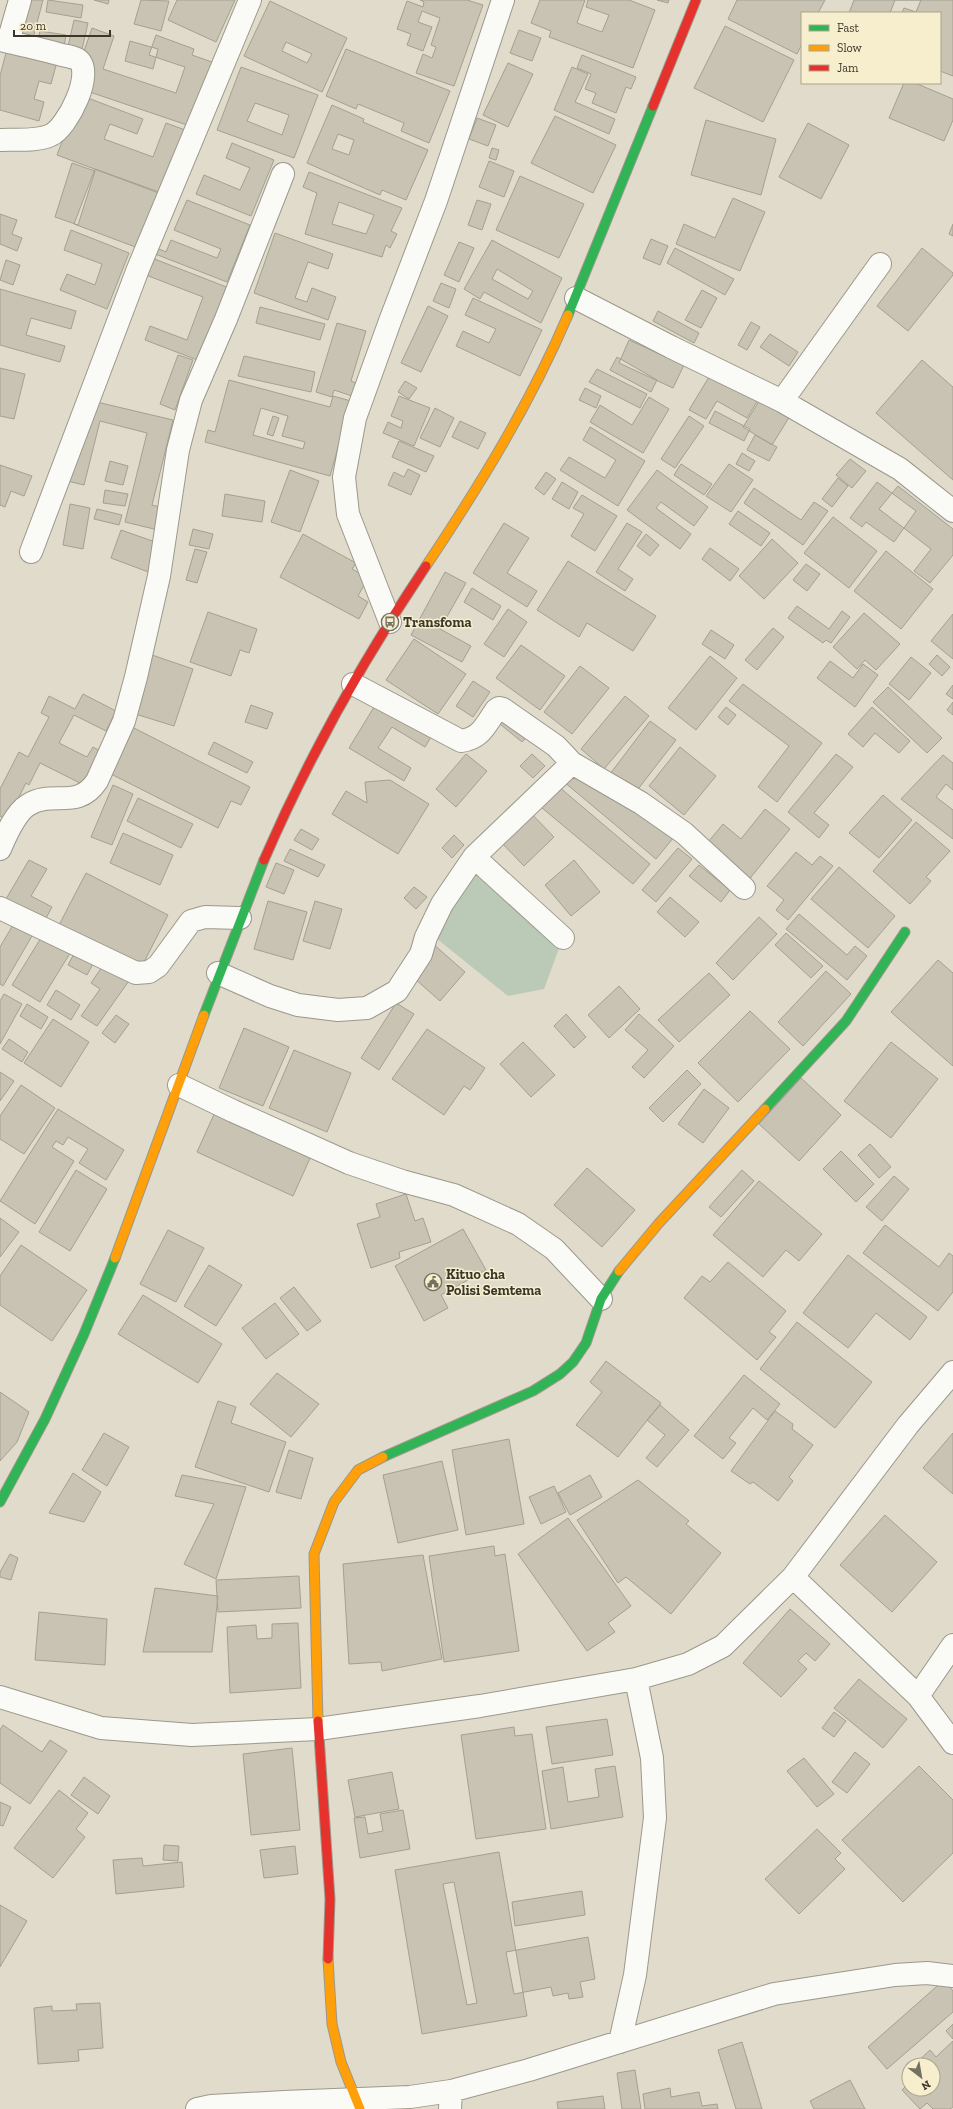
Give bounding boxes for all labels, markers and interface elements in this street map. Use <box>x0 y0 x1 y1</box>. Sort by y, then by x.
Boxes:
scale bar <box>14 12 110 38</box>
legend <box>801 12 941 84</box>
text: 20 m <box>20 19 47 33</box>
text: Fast <box>837 21 860 35</box>
text: Slow <box>837 41 863 55</box>
text: Jam <box>837 61 859 75</box>
bus stop icon: Transfoma <box>380 612 400 632</box>
place label: Transfoma <box>403 614 472 631</box>
place label: Kituo cha Polisi Semtema <box>446 1266 541 1299</box>
public building icon: Kituo cha Polisi Semtema <box>423 1272 443 1292</box>
north arrow <box>901 2057 941 2097</box>
text: N <box>918 2077 933 2093</box>

